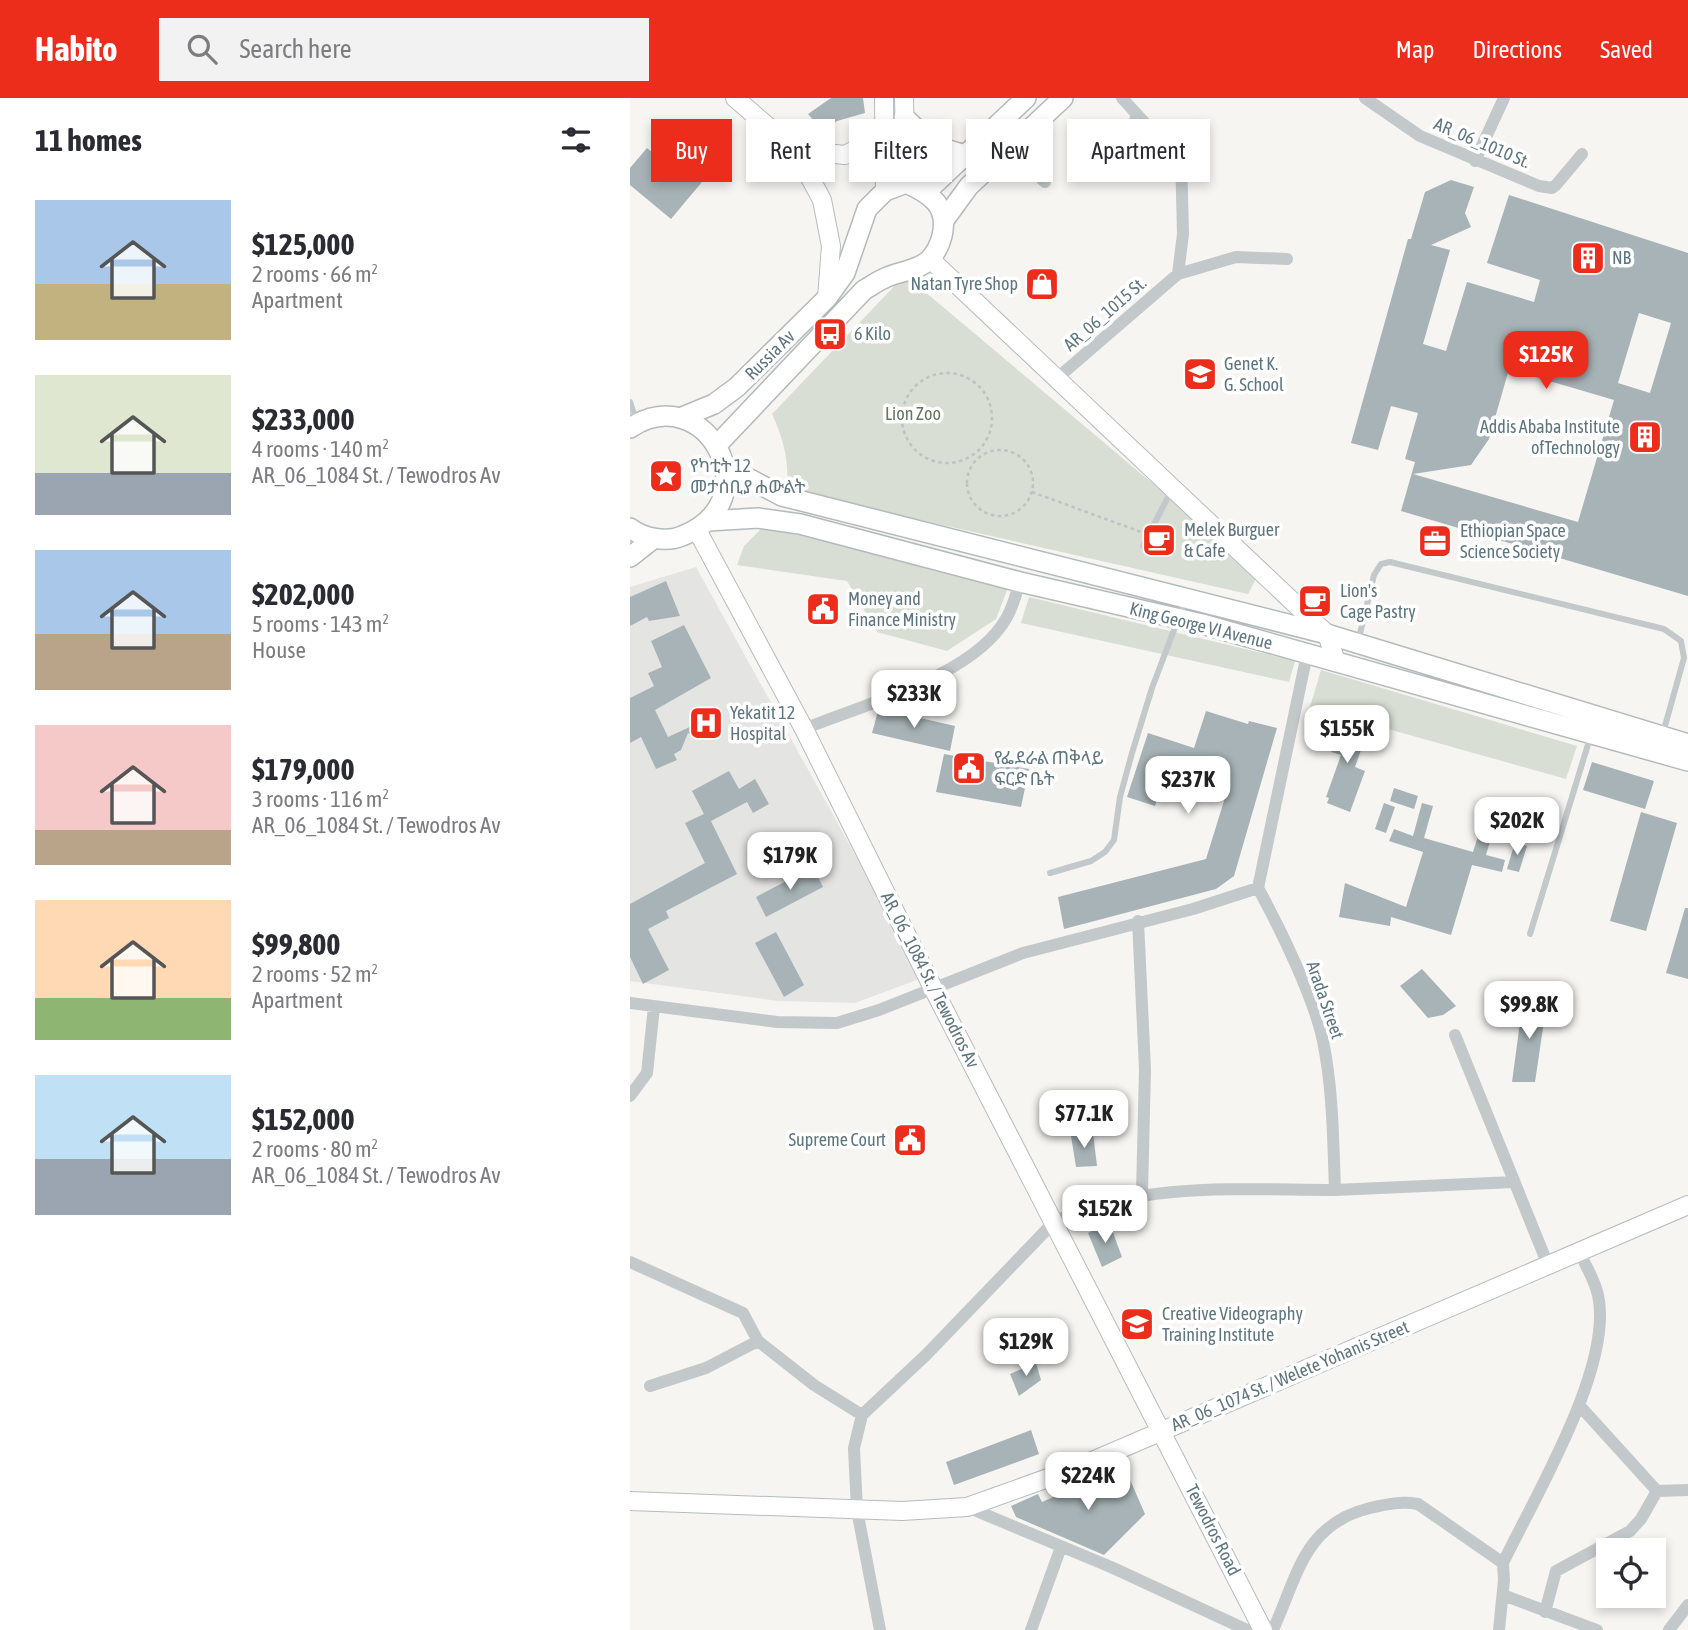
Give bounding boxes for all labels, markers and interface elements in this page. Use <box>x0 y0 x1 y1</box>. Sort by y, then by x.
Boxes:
search box <box>159 18 649 81</box>
text: Habito <box>35 30 117 68</box>
icon: search <box>183 30 221 68</box>
text: Search here <box>239 34 352 64</box>
text: Map <box>1396 36 1434 63</box>
text: Directions <box>1472 36 1562 63</box>
text: Saved <box>1600 36 1653 63</box>
street label: AR_06_1010 St. <box>1431 113 1533 172</box>
chip: Buy <box>651 119 732 182</box>
chip: Rent <box>746 119 835 182</box>
chip: Filters <box>849 119 952 182</box>
chip: New <box>966 119 1053 182</box>
chip: Apartment <box>1067 119 1210 182</box>
icon: filters <box>557 121 595 159</box>
text: 11 homes <box>35 123 142 157</box>
text: $125,000 <box>252 227 355 261</box>
icon: home <box>91 228 175 312</box>
building icon: NB <box>1569 239 1607 277</box>
place label: NB <box>1612 247 1632 268</box>
text: 2 rooms · 66 m² <box>252 261 378 287</box>
shop icon: Natan Tyre Shop <box>1023 265 1061 303</box>
street label: AR_06_1015 St. <box>1059 272 1150 355</box>
place label: Natan Tyre Shop <box>910 273 1018 294</box>
text: Apartment <box>252 287 343 313</box>
bus stop icon: 6 Kilo <box>811 315 849 353</box>
place label: 6 Kilo <box>854 323 891 344</box>
street label: Russia Av <box>740 325 799 384</box>
pin: $125K <box>1497 331 1595 391</box>
text: $125K <box>1519 341 1573 367</box>
place label: Genet K. G. School <box>1224 353 1284 395</box>
school or university icon: Genet K. G. School <box>1181 355 1219 393</box>
text: $233,000 <box>252 402 355 436</box>
icon: home <box>91 403 175 487</box>
park label: Lion Zoo <box>885 403 941 424</box>
place label: Addis Ababa Institute ofTechnology <box>1480 416 1620 458</box>
building icon: Addis Ababa Institute ofTechnology <box>1626 418 1664 456</box>
text: 4 rooms · 140 m² <box>252 436 389 462</box>
place label: የካቲት 12 መታሰቢያ ሐውልት <box>690 455 805 497</box>
place icon: የካቲት 12 መታሰቢያ ሐውልት <box>647 457 685 495</box>
text: AR_06_1084 St. / Tewodros Av <box>252 462 501 488</box>
place label: Melek Burguer & Cafe <box>1184 519 1280 561</box>
place label: Ethiopian Space Science Society <box>1460 520 1566 562</box>
cafe icon: Melek Burguer & Cafe <box>1140 521 1178 559</box>
office icon: Ethiopian Space Science Society <box>1416 522 1454 560</box>
text: $202,000 <box>252 577 355 611</box>
icon: home <box>91 578 175 662</box>
place label: Lion's Cage Pastry <box>1340 580 1416 622</box>
cafe icon: Lion's Cage Pastry <box>1296 582 1334 620</box>
place label: Money and Finance Ministry <box>848 588 956 630</box>
public building icon: Money and Finance Ministry <box>804 590 842 628</box>
street label: King George VI Avenue <box>1128 598 1275 653</box>
text: 5 rooms · 143 m² <box>252 611 389 637</box>
text: House <box>252 637 306 663</box>
pin: $233K <box>865 670 963 730</box>
text: $233K <box>887 680 941 706</box>
place label: Yekatit 12 Hospital <box>730 702 795 744</box>
hospital icon: Yekatit 12 Hospital <box>687 704 725 742</box>
pin: $155K <box>1298 706 1396 765</box>
text: $155K <box>1320 715 1374 741</box>
place label: የፌደራል ጠቅላይ ፍርድ ቤት <box>994 747 1104 789</box>
public building icon: የፌደራል ጠቅላይ ፍርድ ቤት <box>950 749 988 787</box>
text: $179,000 <box>252 752 355 786</box>
icon: home <box>91 753 175 837</box>
pin: $237K <box>1139 756 1237 816</box>
text: $237K <box>1161 766 1215 792</box>
text: 3 rooms · 116 m² <box>252 786 389 812</box>
pin: $202K <box>1468 798 1566 857</box>
text: $202K <box>1490 807 1544 833</box>
text: AR_06_1084 St. / Tewodros Av <box>252 812 501 838</box>
pin: $179K <box>741 832 839 892</box>
text: $179K <box>763 842 817 868</box>
street label: AR_06_1084 St. / Tewodros Av <box>877 888 984 1071</box>
text: $99,800 <box>252 927 340 961</box>
icon: home <box>91 928 175 1012</box>
street label: Arada Street <box>1302 958 1349 1042</box>
text: 2 rooms · 52 m² <box>252 961 378 987</box>
pin: $99.8K <box>1472 982 1586 1041</box>
text: Apartment <box>252 987 343 1013</box>
text: $99.8K <box>1500 991 1558 1017</box>
pin: $77.1K <box>1027 1090 1141 1150</box>
text: $77.1K <box>1055 1100 1113 1126</box>
text: $152,000 <box>252 1102 355 1136</box>
icon: home <box>91 1103 175 1187</box>
public building icon: Supreme Court <box>891 1121 929 1159</box>
place label: Supreme Court <box>789 1129 886 1150</box>
text: 2 rooms · 80 m² <box>252 1136 378 1162</box>
text: AR_06_1084 St. / Tewodros Av <box>252 1162 501 1188</box>
pin: $152K <box>1056 1186 1154 1245</box>
text: $152K <box>1078 1195 1132 1221</box>
place label: Creative Videography Training Institute <box>1162 1303 1303 1345</box>
school or university icon: Creative Videography Training Institute <box>1118 1305 1156 1343</box>
street label: AR_06_1074 St. / Welete Yohanis Street <box>1168 1316 1412 1435</box>
pin: $129K <box>977 1318 1075 1378</box>
text: $129K <box>999 1328 1053 1354</box>
pin: $224K <box>1039 1452 1137 1512</box>
text: $224K <box>1061 1462 1115 1488</box>
street label: Tewodros Road <box>1182 1481 1245 1579</box>
map controls <box>1596 1538 1666 1608</box>
button: locate <box>1596 1538 1666 1608</box>

